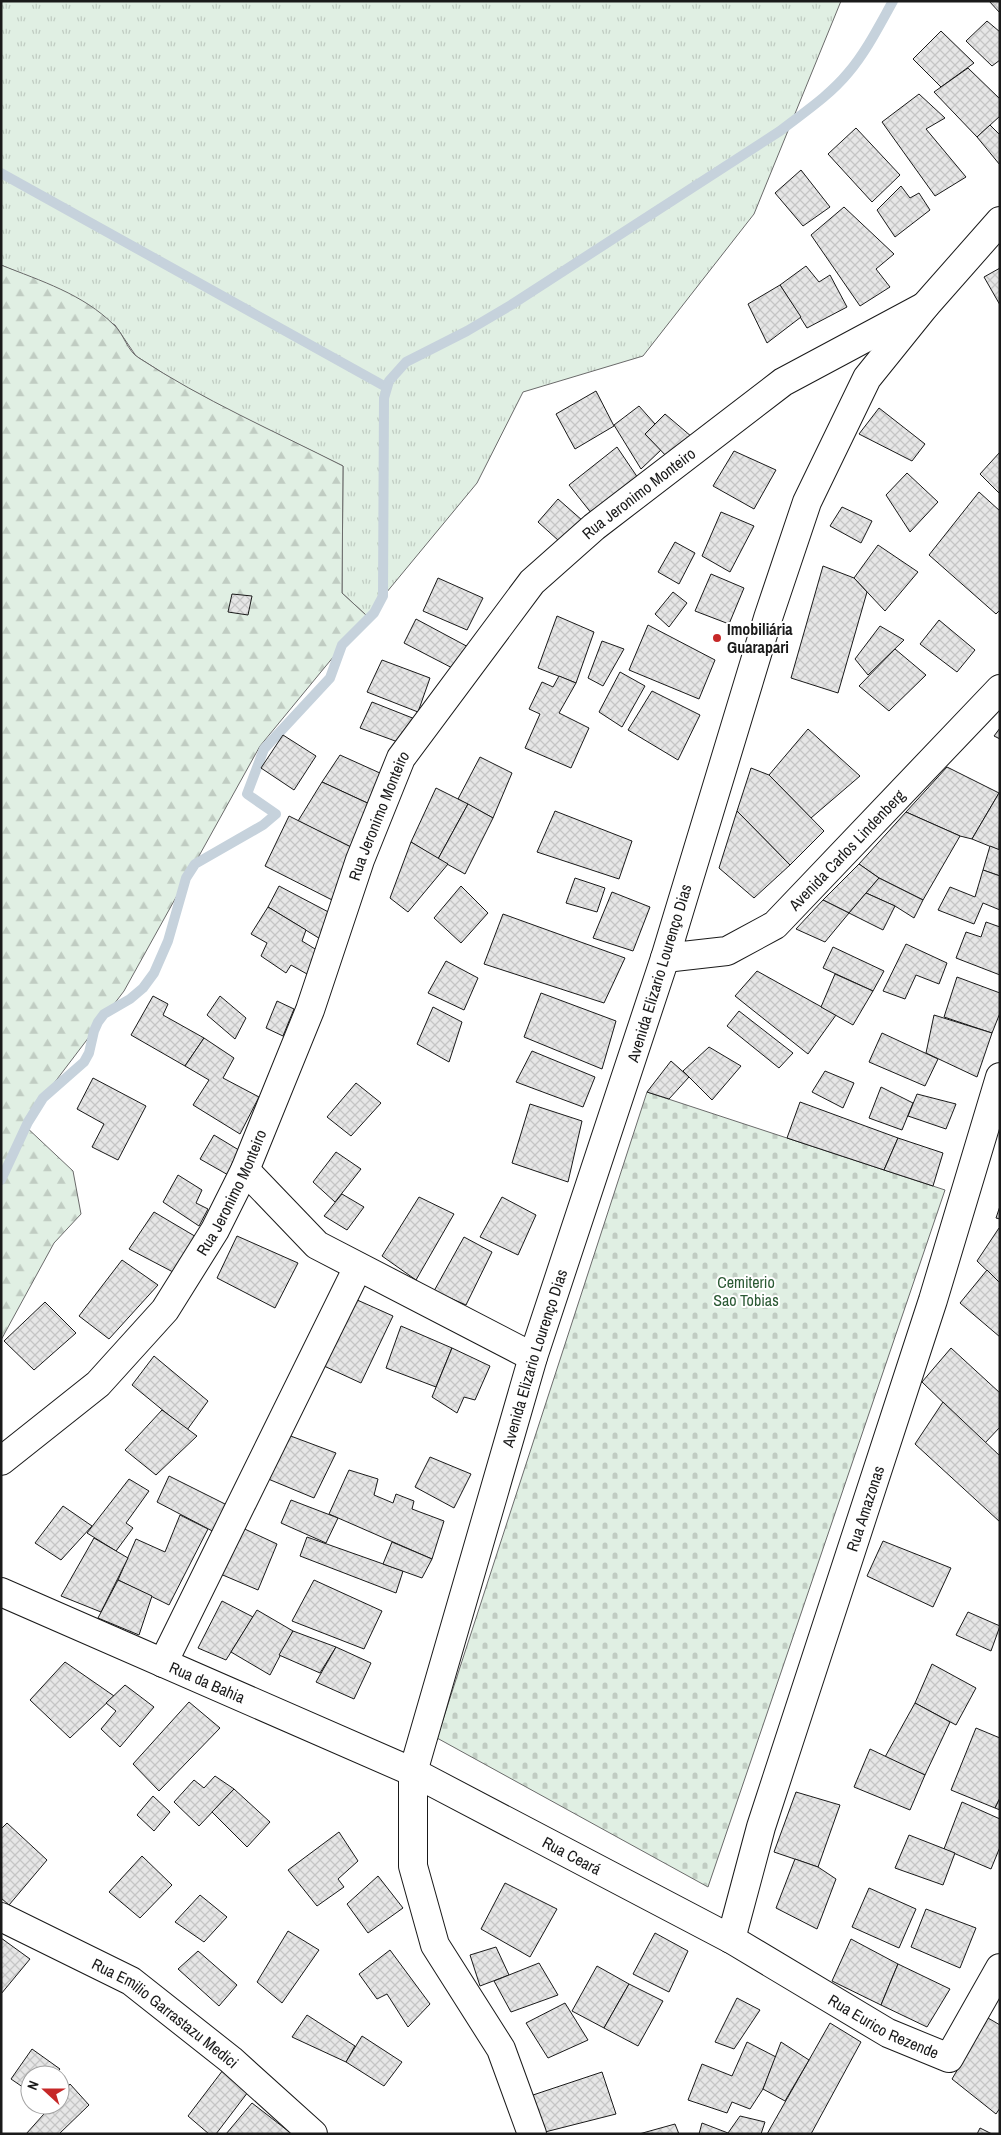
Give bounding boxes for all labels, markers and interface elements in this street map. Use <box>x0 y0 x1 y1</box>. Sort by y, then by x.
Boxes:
street label: Rua Jeronimo Monteiro <box>577 442 700 544</box>
place label: Imobiliária Guarapari <box>727 618 793 658</box>
marker: Imobiliária Guarapari <box>711 632 723 644</box>
street label: Rua Jeronimo Monteiro <box>343 746 414 883</box>
street label: Avenida Carlos Lindenberg <box>783 784 910 916</box>
street label: Avenida Elizario Lourenço Dias <box>621 881 697 1066</box>
street label: Rua Jeronimo Monteiro <box>191 1126 271 1260</box>
street label: Avenida Elizario Lourenço Dias <box>496 1266 572 1451</box>
park label: Cemiterio Sao Tobias <box>713 1271 779 1311</box>
street label: Rua Amazonas <box>841 1463 889 1554</box>
street label: Rua da Bahia <box>166 1656 249 1709</box>
street label: Rua Ceará <box>539 1831 606 1880</box>
street label: Rua Emilio Garrastazu Medici <box>88 1952 244 2073</box>
street label: Rua Eurico Rezende <box>824 1989 942 2064</box>
north arrow <box>20 2065 70 2115</box>
text: N <box>23 2078 43 2092</box>

